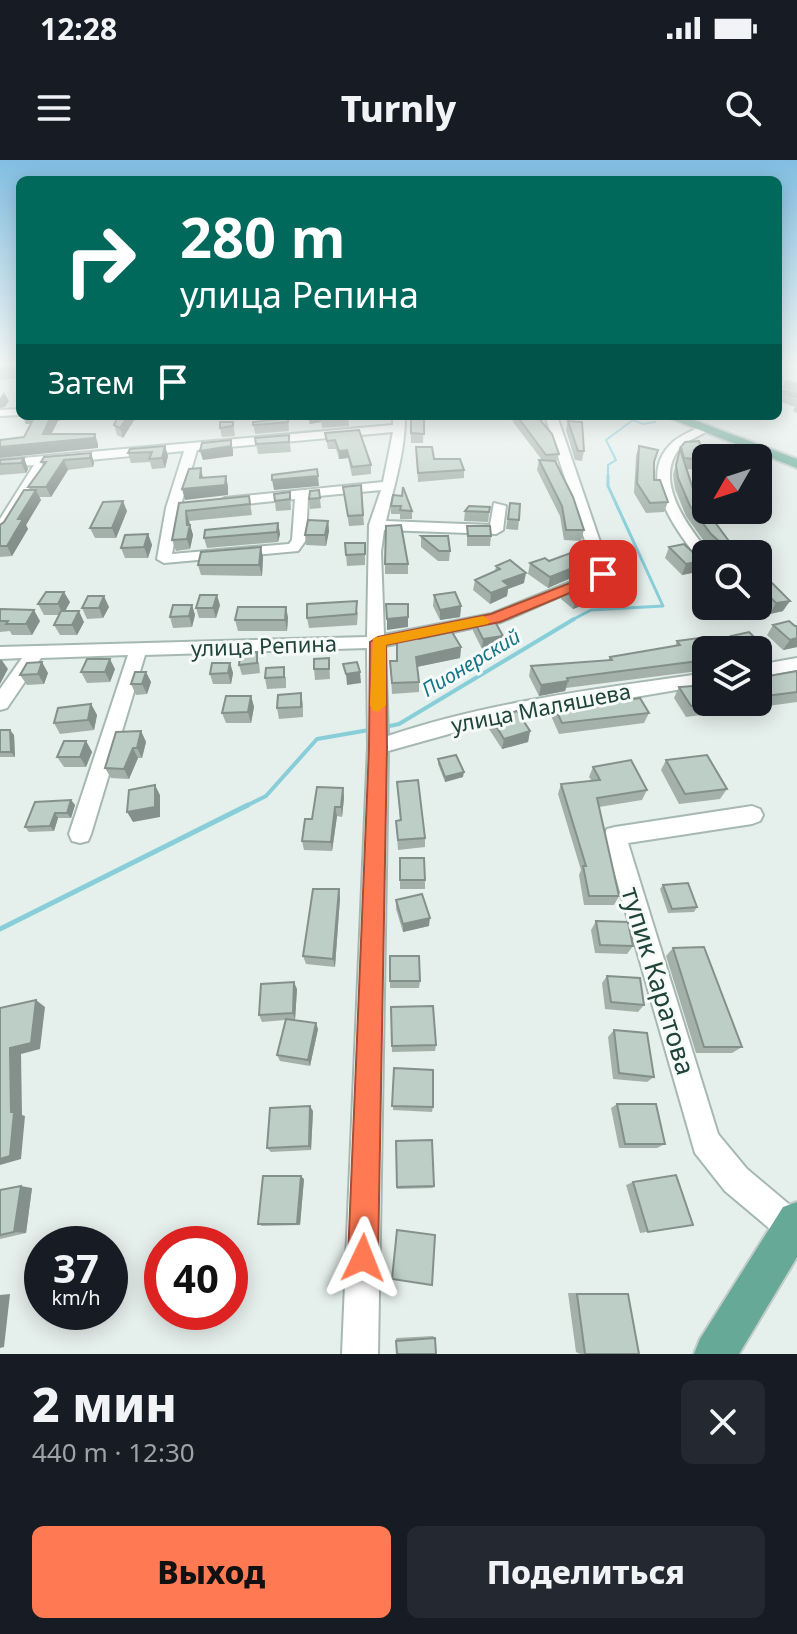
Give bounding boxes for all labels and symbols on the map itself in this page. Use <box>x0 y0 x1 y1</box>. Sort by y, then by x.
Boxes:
north arrow <box>692 444 772 524</box>
pin <box>569 540 637 608</box>
water label: Пионерский <box>416 623 525 703</box>
street label: улица Репина <box>190 627 337 663</box>
street label: улица Маляшева <box>448 675 633 739</box>
street label: тупик Каратова <box>613 882 705 1079</box>
position arrow <box>321 1216 405 1300</box>
speed limit sign: 40 <box>144 1226 248 1330</box>

